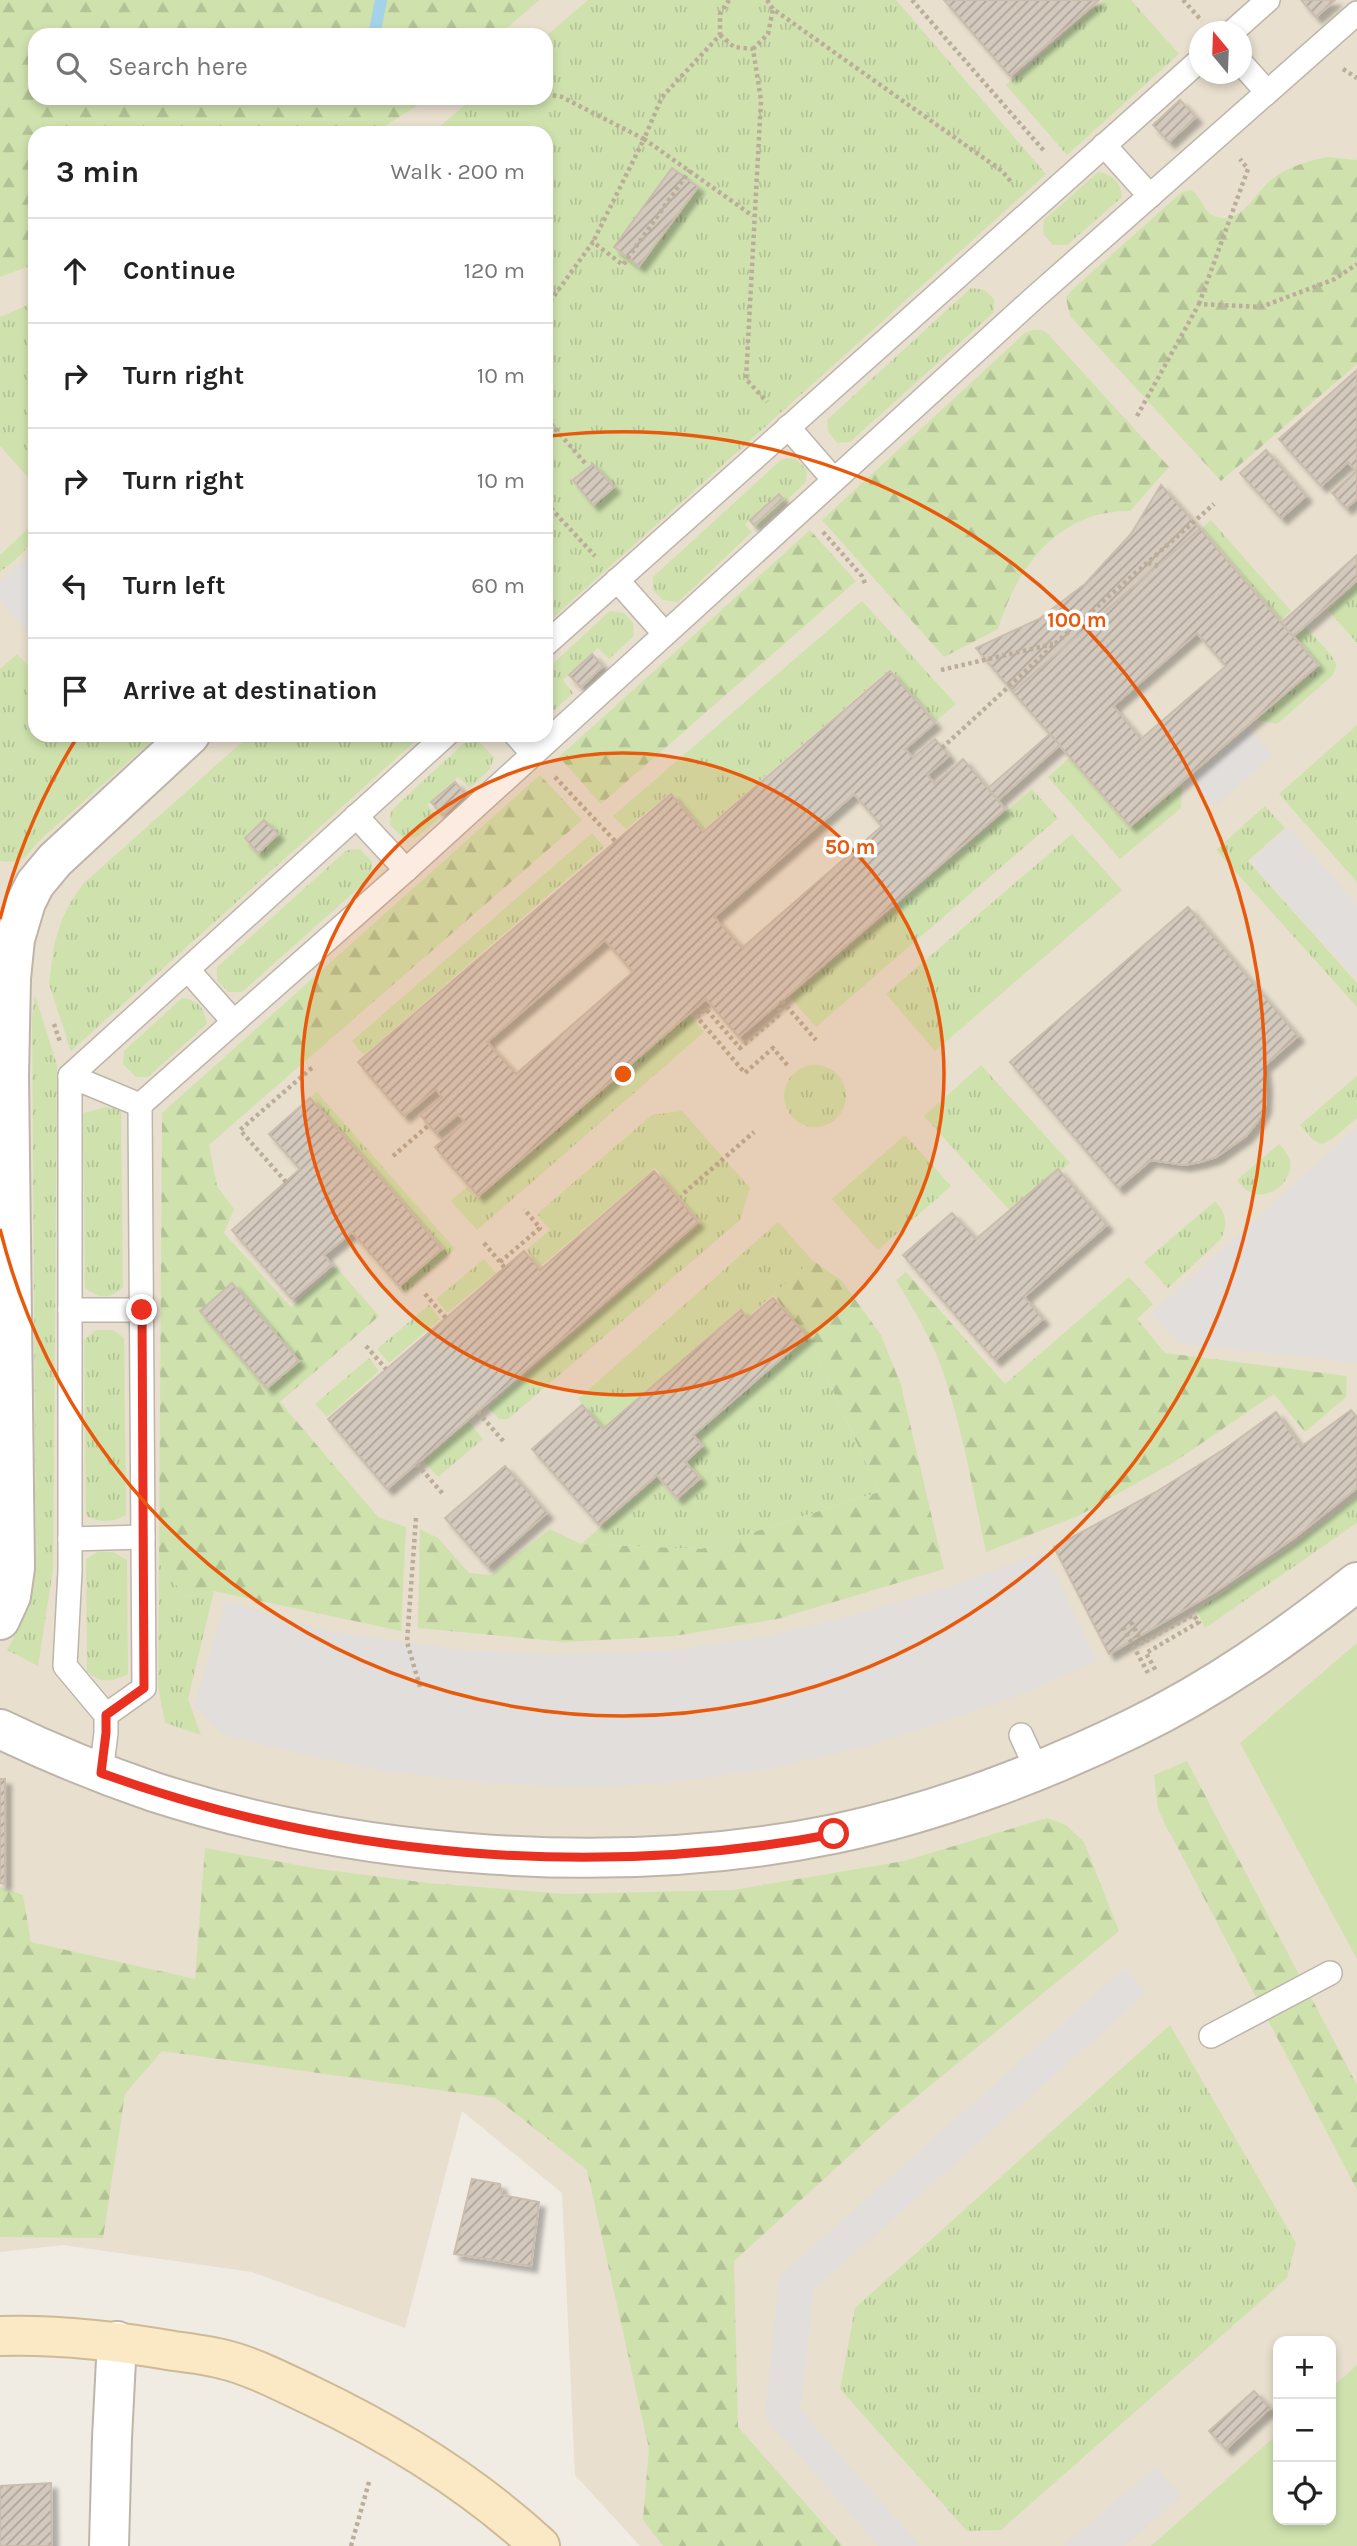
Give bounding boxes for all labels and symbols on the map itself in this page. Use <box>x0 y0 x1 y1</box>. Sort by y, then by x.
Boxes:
north arrow <box>1189 21 1252 84</box>
text: 100 m <box>1047 608 1107 632</box>
text: 50 m <box>825 835 875 859</box>
centre of rings <box>611 1062 635 1086</box>
route end <box>126 1294 157 1325</box>
route start <box>818 1818 849 1849</box>

